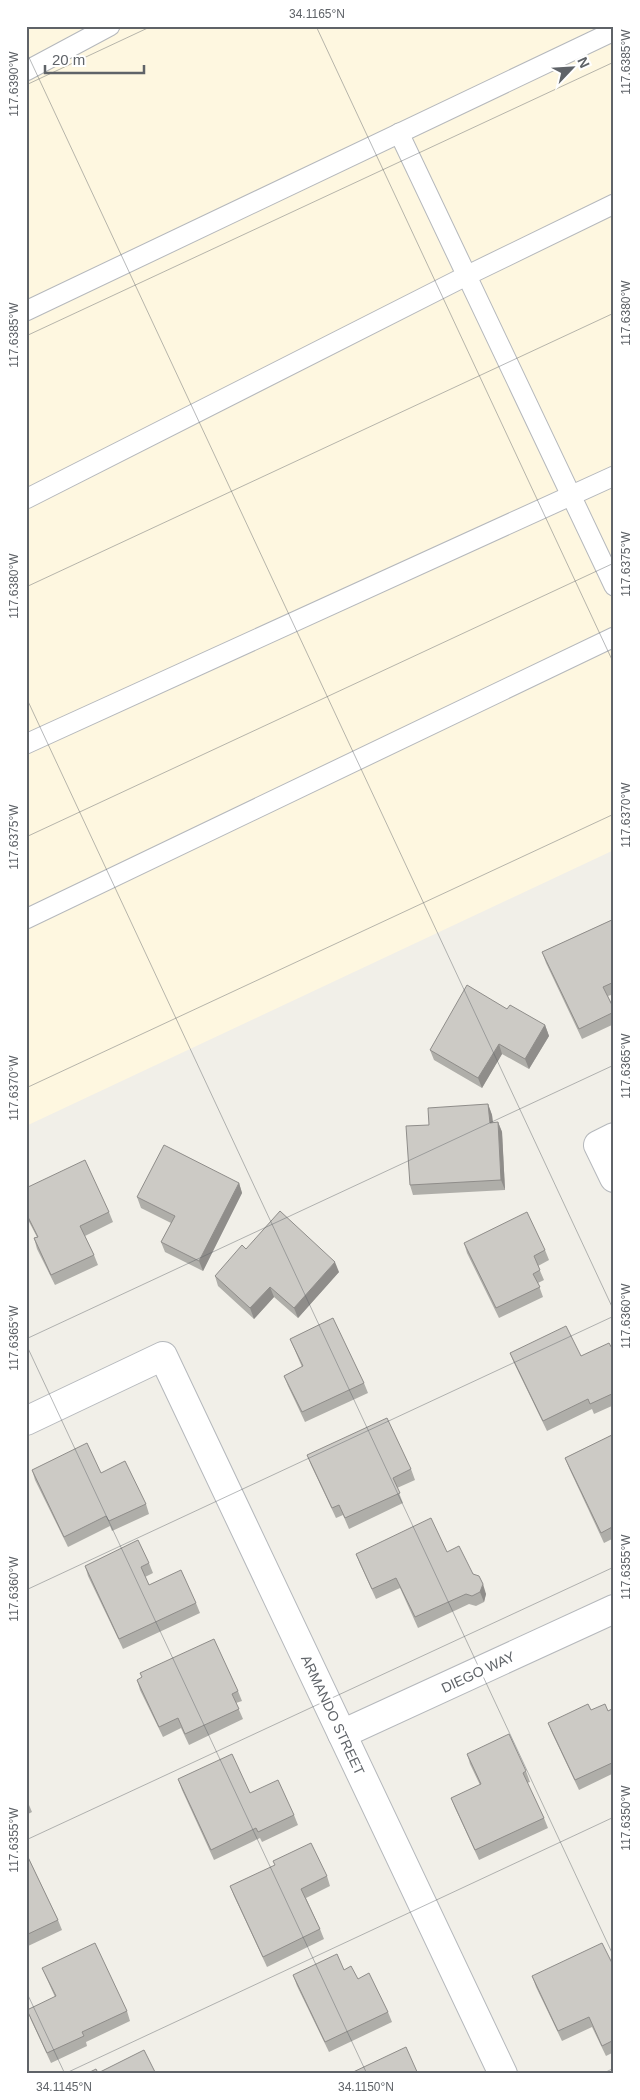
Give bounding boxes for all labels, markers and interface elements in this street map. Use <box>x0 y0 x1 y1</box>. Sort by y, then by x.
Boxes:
text: 34.1165°N <box>289 7 345 21</box>
text: 117.6385°W <box>619 29 633 95</box>
scale bar <box>45 42 144 74</box>
north arrow <box>548 42 598 92</box>
text: 117.6390°W <box>7 51 21 117</box>
text: 20 m <box>52 51 85 68</box>
text: N <box>574 55 593 70</box>
text: 117.6380°W <box>619 280 633 346</box>
text: 117.6385°W <box>7 302 21 368</box>
text: 117.6375°W <box>619 531 633 597</box>
text: 117.6380°W <box>7 553 21 619</box>
text: 117.6370°W <box>619 782 633 848</box>
text: 117.6375°W <box>7 804 21 870</box>
text: 117.6365°W <box>619 1033 633 1099</box>
text: 117.6370°W <box>7 1055 21 1121</box>
text: 117.6360°W <box>619 1283 633 1349</box>
text: 117.6365°W <box>7 1305 21 1371</box>
text: 117.6355°W <box>619 1534 633 1600</box>
text: 117.6360°W <box>7 1556 21 1622</box>
street label: DIEGO WAY <box>439 1648 518 1696</box>
street label: ARMANDO STREET <box>298 1652 368 1778</box>
text: 117.6350°W <box>619 1785 633 1851</box>
text: 117.6355°W <box>7 1807 21 1873</box>
text: 34.1145°N <box>36 2080 92 2094</box>
text: 34.1150°N <box>338 2080 394 2094</box>

